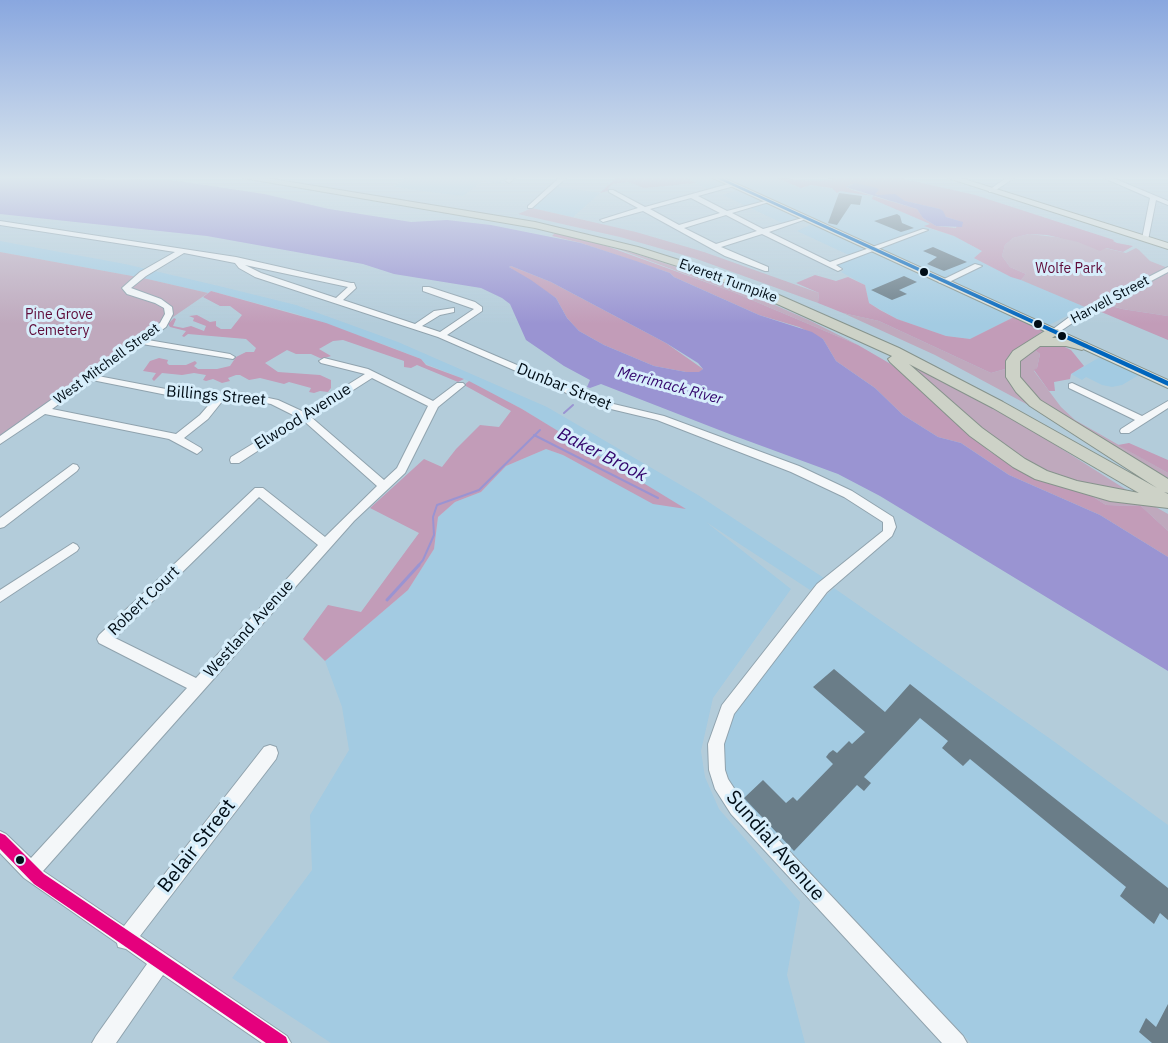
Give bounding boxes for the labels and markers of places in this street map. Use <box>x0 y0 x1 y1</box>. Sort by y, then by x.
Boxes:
unlabelled marker <box>918 266 930 278</box>
unlabelled marker <box>1032 318 1044 330</box>
unlabelled marker <box>1056 330 1068 342</box>
unlabelled marker <box>14 854 26 866</box>

